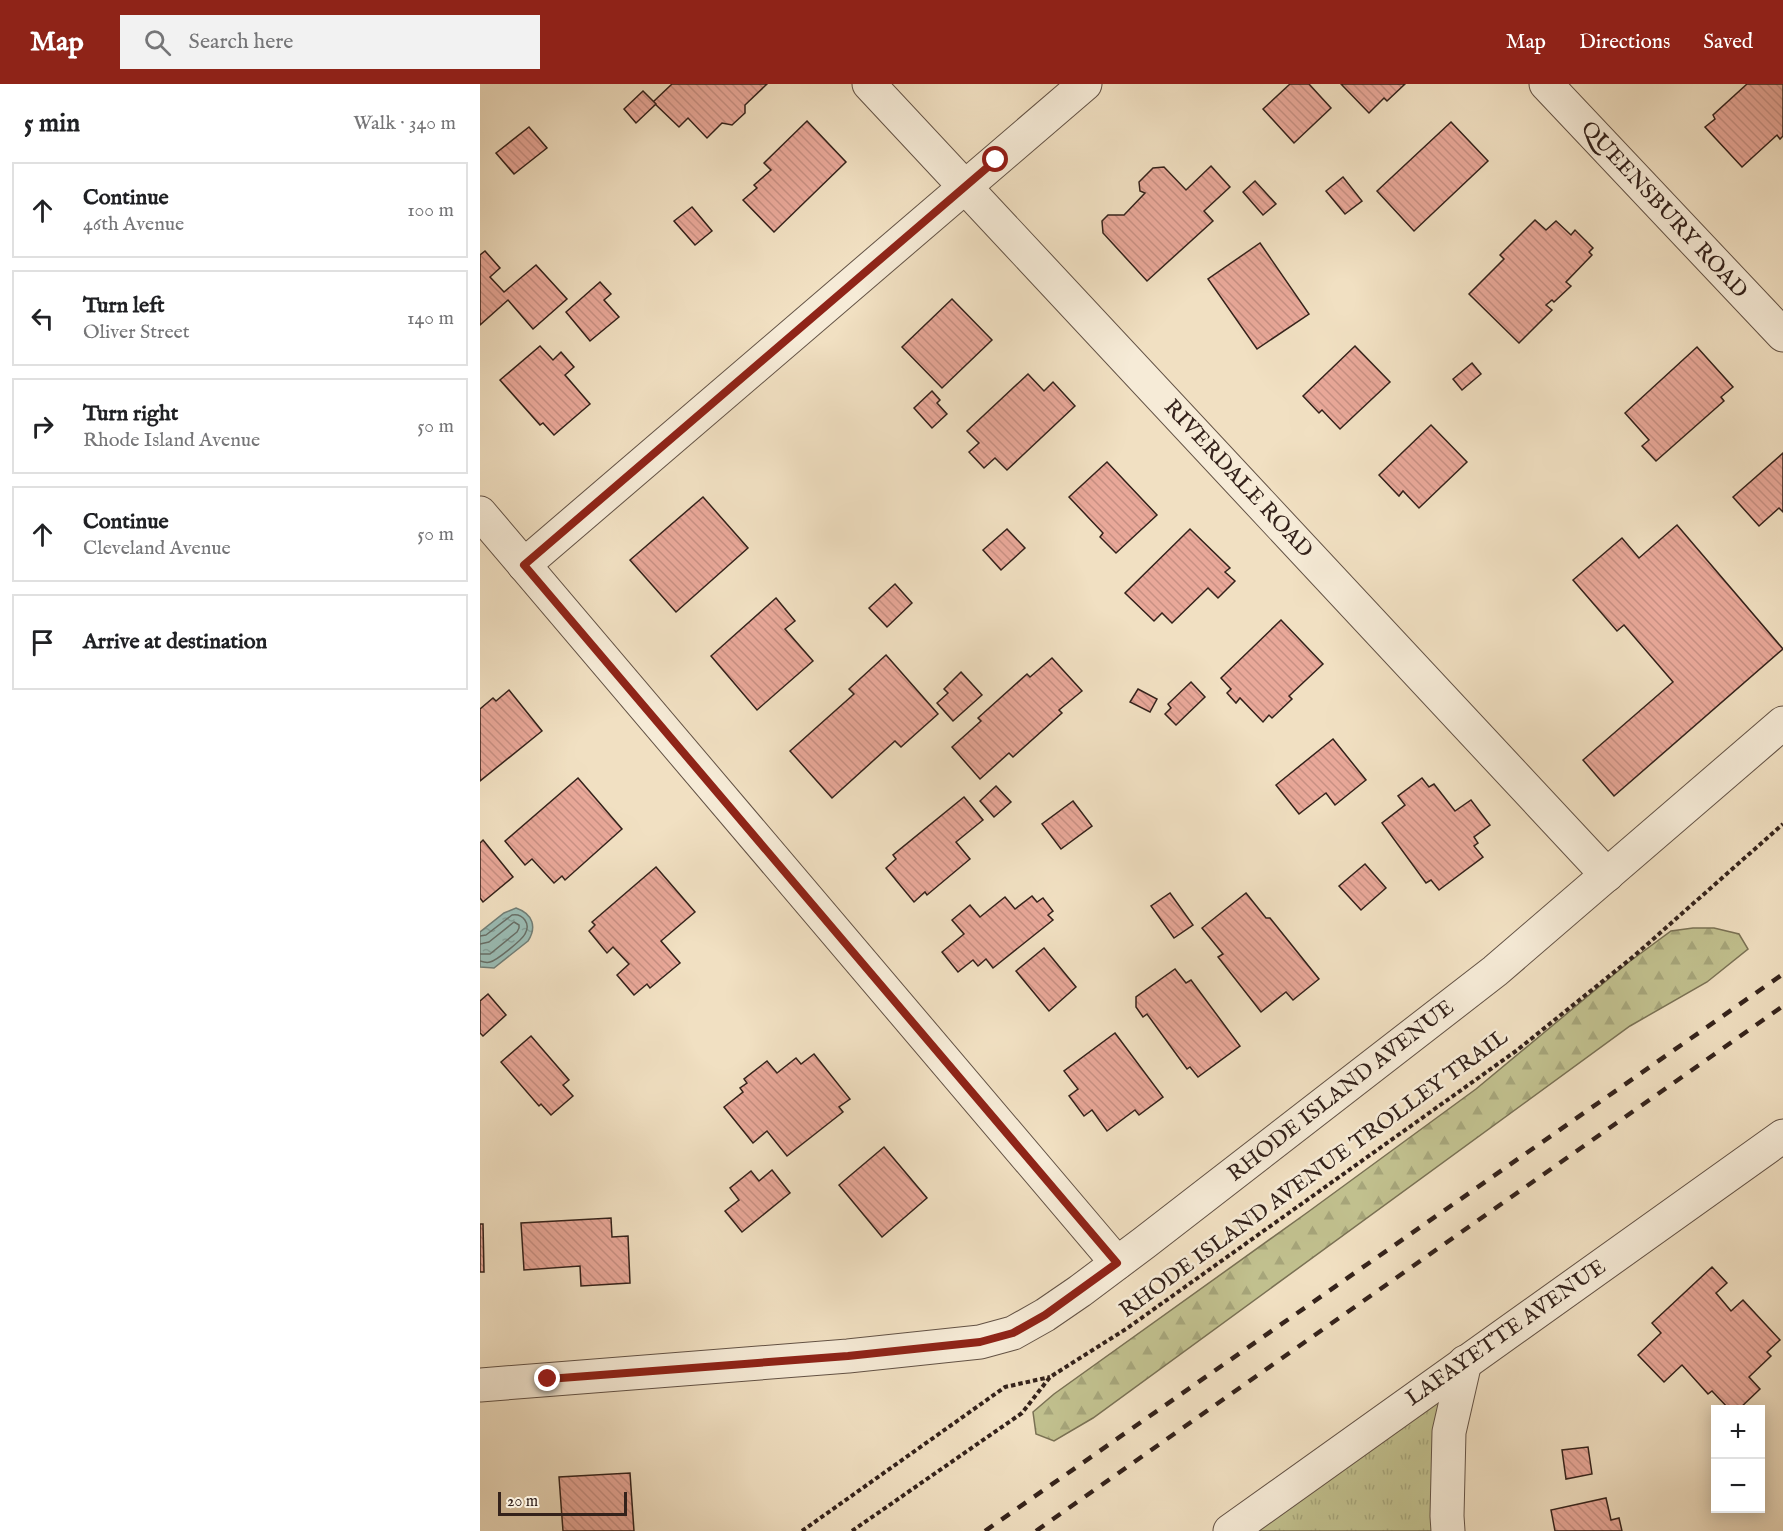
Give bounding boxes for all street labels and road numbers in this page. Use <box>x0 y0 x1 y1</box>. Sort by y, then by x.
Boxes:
street label: QUEENSBURY ROAD <box>1574 115 1754 305</box>
street label: RIVERDALE ROAD <box>1157 394 1319 564</box>
street label: RHODE ISLAND AVENUE <box>1222 994 1460 1188</box>
street label: RHODE ISLAND AVENUE TROLLEY TRAIL <box>1114 1023 1514 1325</box>
street label: LAFAYETTE AVENUE <box>1401 1253 1611 1413</box>

